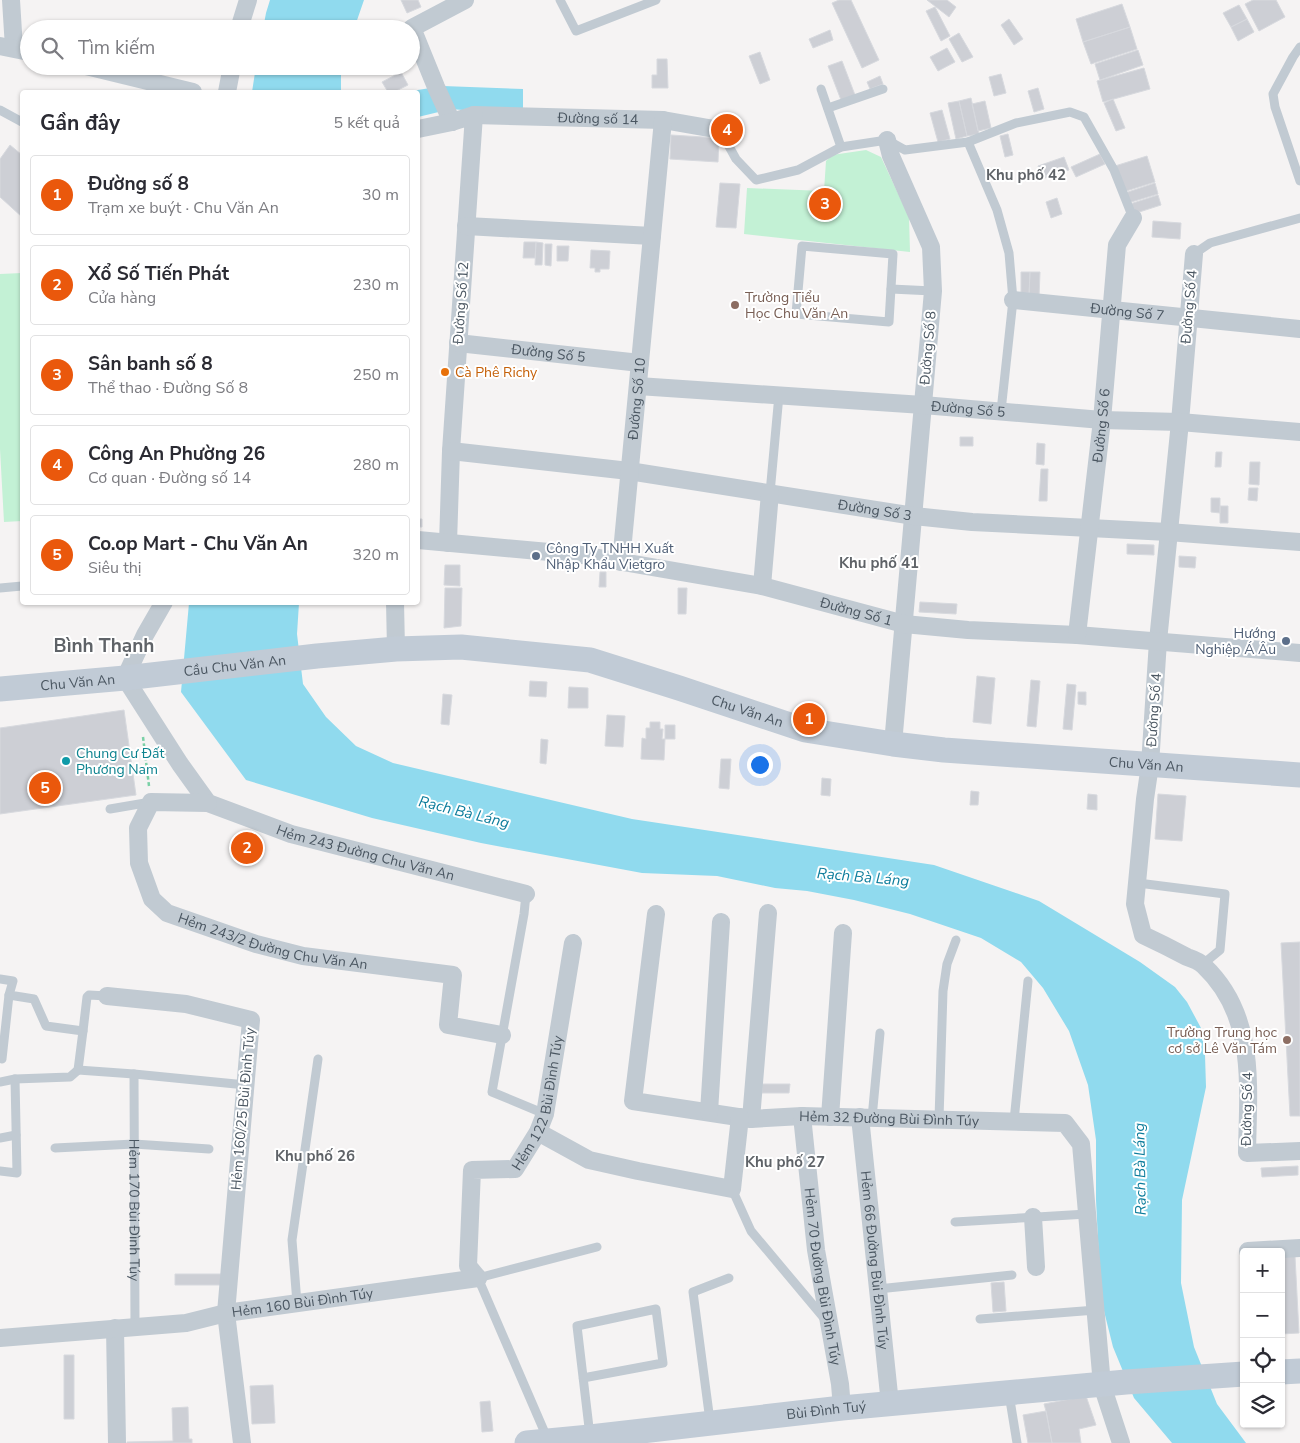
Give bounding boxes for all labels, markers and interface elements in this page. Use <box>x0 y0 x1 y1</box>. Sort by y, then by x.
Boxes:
search box <box>20 20 420 75</box>
icon: search <box>38 34 66 62</box>
text: Tìm kiếm <box>78 35 155 61</box>
street label: Đường số 14 <box>556 108 639 129</box>
text: Gần đây <box>40 109 120 137</box>
pin: 4 <box>711 111 743 149</box>
text: 5 kết quả <box>333 112 400 134</box>
district label: Khu phố 42 <box>986 165 1066 185</box>
text: Đường số 8 <box>88 171 189 197</box>
text: 1 <box>52 184 62 206</box>
text: 30 m <box>362 184 399 206</box>
pin: 3 <box>809 185 841 223</box>
text: Trạm xe buýt · Chu Văn An <box>88 197 279 219</box>
text: Xổ Số Tiến Phát <box>88 261 229 287</box>
street label: Đường Số 12 <box>449 261 473 346</box>
street label: Đường Số 4 <box>1176 269 1202 346</box>
text: 2 <box>52 274 62 296</box>
text: 230 m <box>352 274 399 296</box>
text: Cửa hàng <box>88 287 156 309</box>
place label: Trường Tiểu Học Chu Văn An <box>745 288 848 323</box>
street label: Đường Số 7 <box>1089 298 1165 325</box>
marker: Trường Tiểu Học Chu Văn An <box>729 299 741 311</box>
street label: Đường Số 8 <box>915 310 941 387</box>
street label: Đường Số 5 <box>510 339 586 366</box>
text: Sân banh số 8 <box>88 351 213 377</box>
street label: Đường Số 10 <box>623 357 650 442</box>
place label: Cà Phê Richy <box>455 363 538 382</box>
text: 3 <box>52 364 62 386</box>
text: 250 m <box>352 364 399 386</box>
marker: Cà Phê Richy <box>439 366 451 378</box>
text: Thể thao · Đường Số 8 <box>88 377 248 399</box>
street label: Đường Số 6 <box>1088 388 1114 464</box>
street label: Đường Số 5 <box>929 396 1006 421</box>
text: Công An Phường 26 <box>88 441 265 467</box>
text: 4 <box>52 454 62 476</box>
text: 280 m <box>352 454 399 476</box>
text: Cơ quan · Đường số 14 <box>88 467 251 489</box>
street label: Đường Số 3 <box>836 494 913 525</box>
text: Co.op Mart - Chu Văn An <box>88 531 308 557</box>
place label: Công Ty TNHH Xuất Nhập Khẩu Vietgro <box>546 539 674 574</box>
text: 5 <box>52 544 62 566</box>
text: 320 m <box>352 544 399 566</box>
marker: Công Ty TNHH Xuất Nhập Khẩu Vietgro <box>530 550 542 562</box>
district label: Khu phố 41 <box>839 553 919 573</box>
text: Siêu thị <box>88 557 142 579</box>
street label: Đường Số 1 <box>817 592 895 630</box>
place label: Hướng Nghiệp Á Âu <box>1195 624 1276 659</box>
district label: Bình Thạnh <box>54 633 154 659</box>
marker: Hướng Nghiệp Á Âu <box>1280 635 1292 647</box>
street label: Cầu Chu Văn An <box>183 650 287 681</box>
street label: Chu Văn An <box>40 669 116 695</box>
street label: Đường Số 4 <box>1142 672 1166 749</box>
street label: Chu Văn An <box>709 690 786 732</box>
pin: 1 <box>793 700 825 738</box>
place label: Chung Cư Đất Phương Nam <box>76 744 165 779</box>
your location <box>747 752 773 778</box>
street label: Chu Văn An <box>1108 752 1184 776</box>
marker: Chung Cư Đất Phương Nam <box>60 755 72 767</box>
pin: 5 <box>29 769 61 807</box>
water label: Rạch Bà Láng <box>417 791 512 833</box>
street label: Hẻm 243 Đường Chu Văn An <box>274 820 457 885</box>
pin: 2 <box>231 829 263 867</box>
water label: Rạch Bà Láng <box>816 863 910 891</box>
street label: Hẻm 243/2 Đường Chu Văn An <box>176 908 369 974</box>
place label: Trường Trung học cơ sở Lê Văn Tám <box>1167 1023 1278 1058</box>
street label: Hẻm 160/25 Bùi Đình Túy <box>226 1026 260 1191</box>
street label: Hẻm 122 Bùi Đình Túy <box>507 1033 567 1174</box>
marker: Trường Trung học cơ sở Lê Văn Tám <box>1281 1034 1293 1046</box>
street label: Đường Số 4 <box>1237 1072 1257 1147</box>
street label: Hẻm 32 Đường Bùi Đình Túy <box>799 1106 980 1130</box>
water label: Rạch Bà Láng <box>1129 1122 1151 1215</box>
street label: Hẻm 170 Bùi Đình Túy <box>125 1139 144 1282</box>
district label: Khu phố 26 <box>275 1146 355 1166</box>
district label: Khu phố 27 <box>745 1152 825 1172</box>
street label: Hẻm 66 Đường Bùi Đình Túy <box>856 1170 894 1351</box>
street label: Hẻm 70 Đường Bùi Đình Túy <box>800 1187 846 1368</box>
map controls <box>1240 1248 1285 1428</box>
button: + <box>1240 1248 1285 1293</box>
street label: Hẻm 160 Bùi Đình Túy <box>231 1283 375 1322</box>
button: − <box>1240 1293 1285 1338</box>
button: locate <box>1240 1338 1285 1383</box>
button: layers <box>1240 1383 1285 1428</box>
street label: Bùi Đình Tuý <box>785 1396 868 1424</box>

